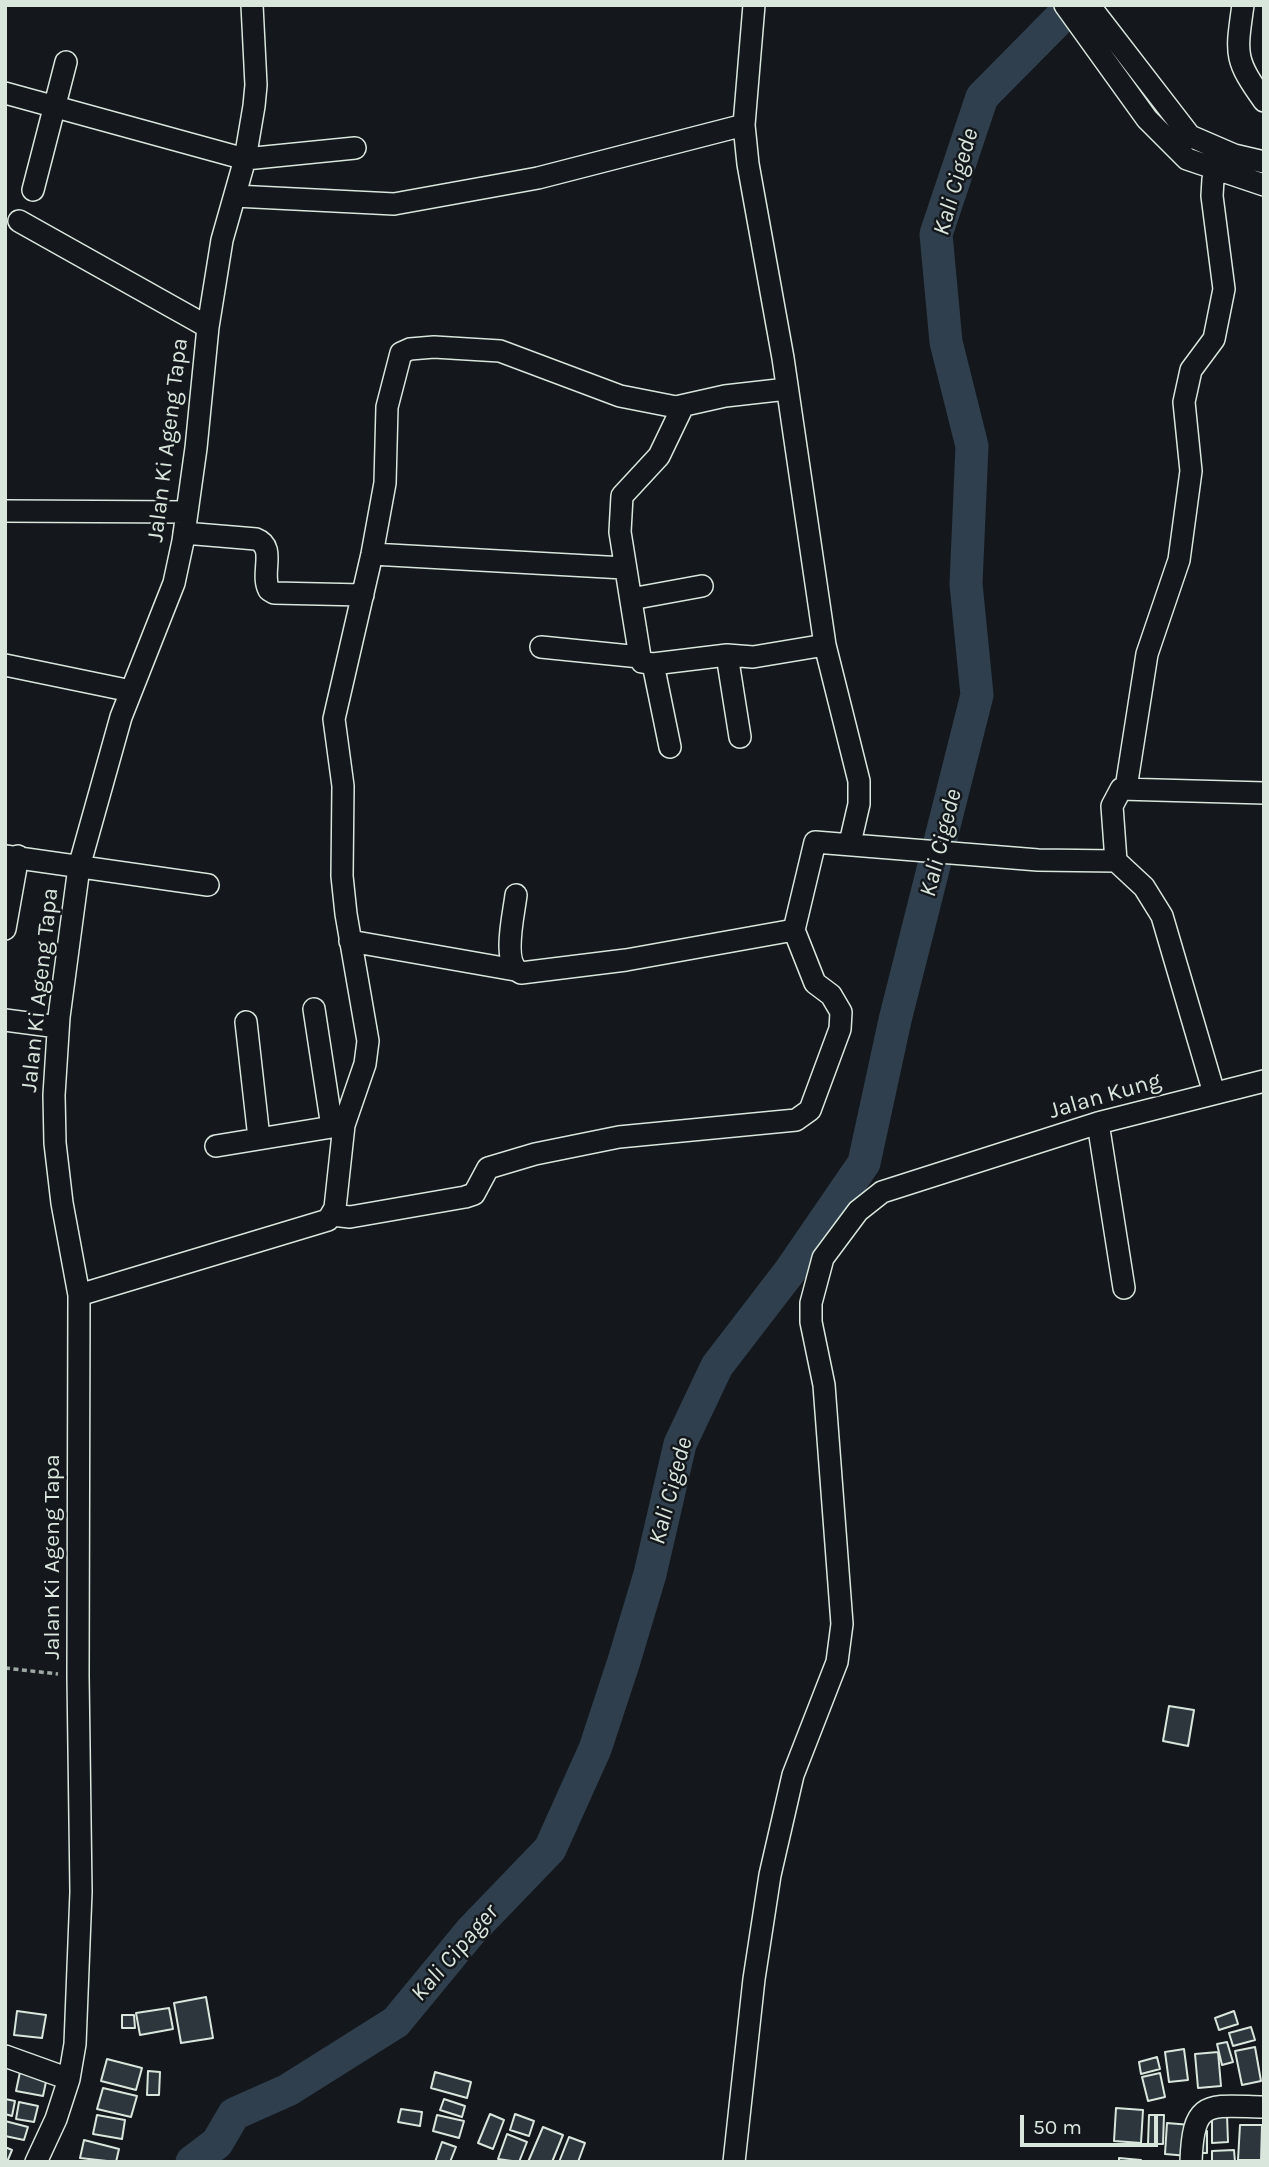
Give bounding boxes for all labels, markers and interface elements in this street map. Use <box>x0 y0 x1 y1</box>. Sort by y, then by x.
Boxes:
water label: Kali Cigede <box>927 125 985 239</box>
street label: Jalan Ki Ageng Tapa <box>142 336 194 544</box>
water label: Kali Cigede <box>914 786 968 900</box>
street label: Jalan Ki Ageng Tapa <box>16 886 64 1094</box>
street label: Jalan Kung <box>1046 1067 1164 1125</box>
water label: Kali Cigede <box>643 1434 699 1548</box>
street label: Jalan Ki Ageng Tapa <box>38 1454 66 1660</box>
water label: Kali Cipager <box>405 1899 505 2007</box>
scale bar <box>1024 2100 1162 2144</box>
text: 50 m <box>1033 2115 1082 2139</box>

